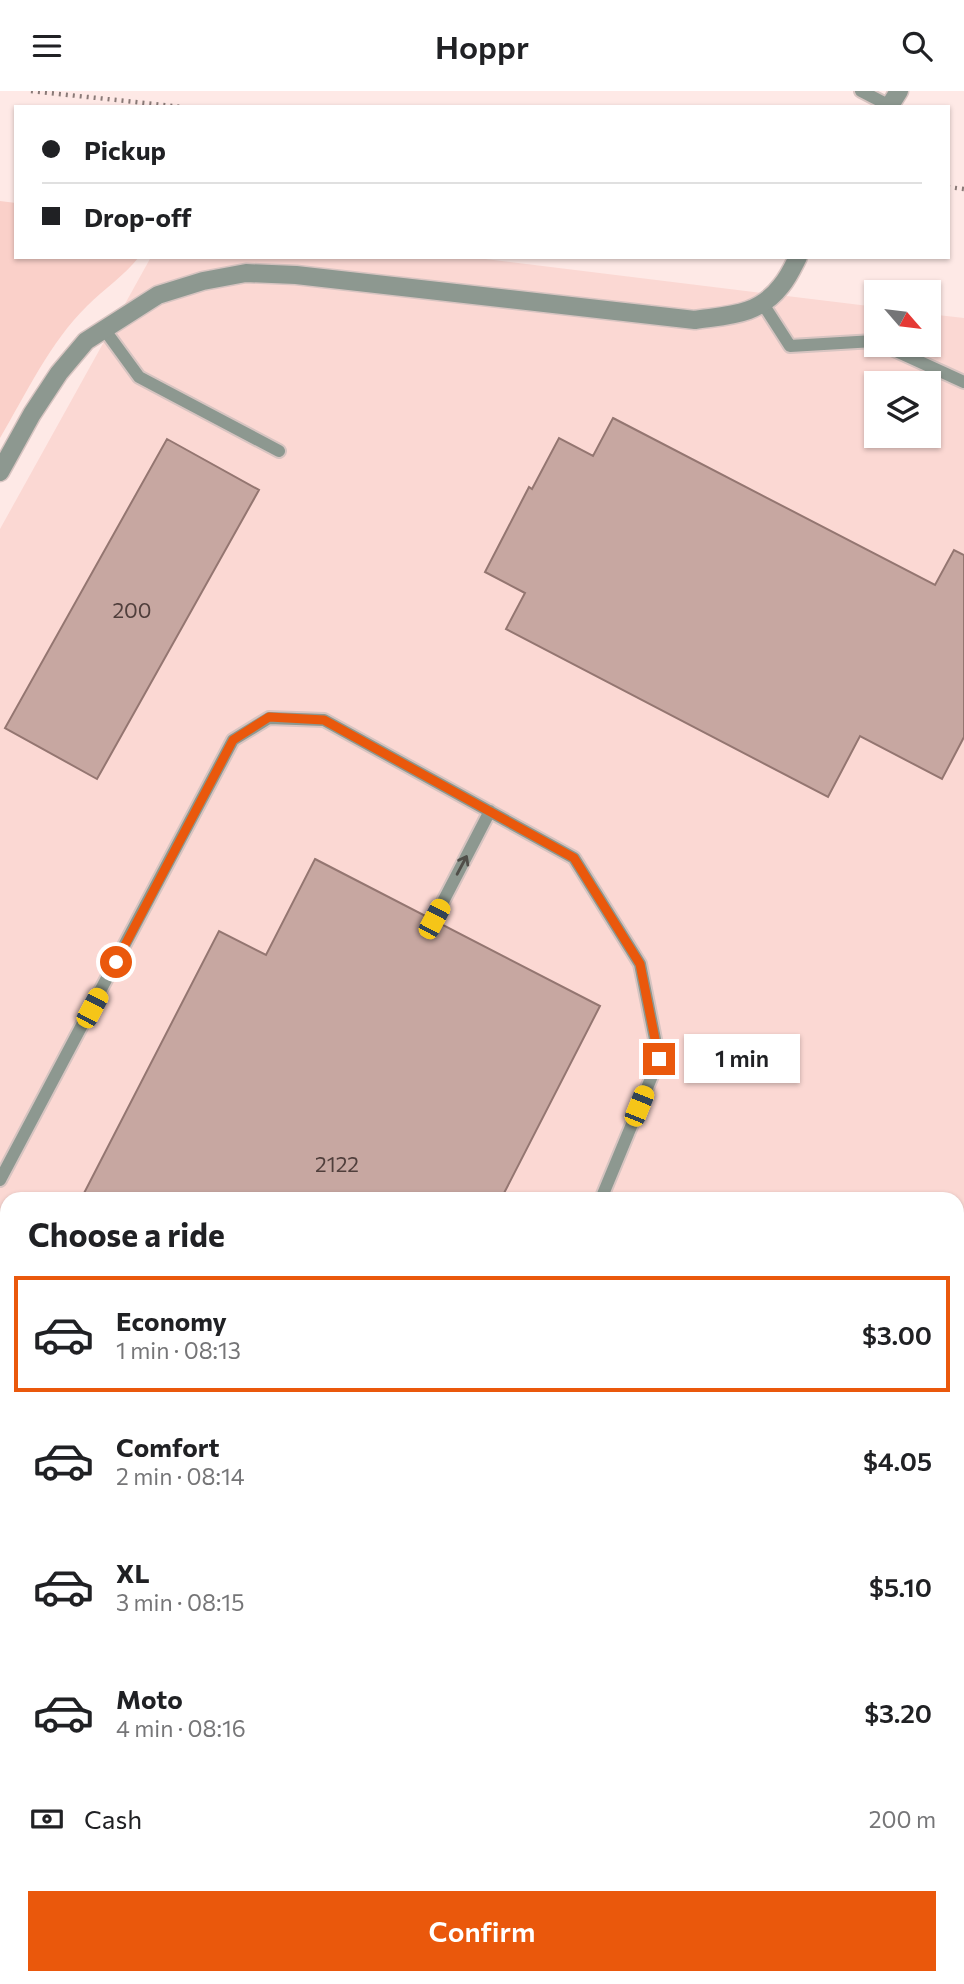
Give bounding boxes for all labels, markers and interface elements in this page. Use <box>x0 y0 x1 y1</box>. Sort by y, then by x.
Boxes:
text: Hoppr <box>435 26 529 66</box>
icon: menu <box>28 27 66 65</box>
icon: search <box>898 27 936 65</box>
text: Pickup <box>84 134 166 165</box>
text: Drop-off <box>84 201 191 232</box>
north arrow <box>864 280 942 357</box>
map controls <box>864 280 941 448</box>
button: layers <box>864 371 941 448</box>
house number: 200 <box>113 597 152 622</box>
one-way arrow <box>455 856 469 876</box>
car <box>415 896 454 942</box>
route start <box>100 946 132 978</box>
car <box>73 985 112 1031</box>
callout: 1 min <box>684 1035 799 1083</box>
route end <box>643 1043 675 1075</box>
text: 1 min <box>715 1044 769 1072</box>
car <box>622 1083 657 1129</box>
house number: 2122 <box>315 1151 359 1176</box>
text: Choose a ride <box>28 1214 225 1254</box>
icon: car <box>32 1303 95 1366</box>
text: Economy <box>116 1305 227 1336</box>
text: $3.00 <box>862 1319 932 1350</box>
text: 1 min · 08:13 <box>116 1336 241 1364</box>
icon: car <box>32 1429 95 1492</box>
text: Comfort <box>116 1431 219 1462</box>
text: $4.05 <box>863 1445 932 1476</box>
text: 2 min · 08:14 <box>116 1462 245 1490</box>
icon: car <box>32 1555 95 1618</box>
text: XL <box>116 1557 150 1588</box>
text: $5.10 <box>869 1571 932 1602</box>
text: 3 min · 08:15 <box>116 1588 244 1616</box>
icon: car <box>32 1681 95 1744</box>
text: Moto <box>116 1683 183 1714</box>
text: $3.20 <box>864 1697 932 1728</box>
text: 4 min · 08:16 <box>116 1714 246 1742</box>
icon: cash <box>28 1800 66 1838</box>
text: Cash <box>84 1803 142 1834</box>
text: 200 m <box>869 1805 936 1833</box>
button: Confirm <box>28 1891 936 1971</box>

